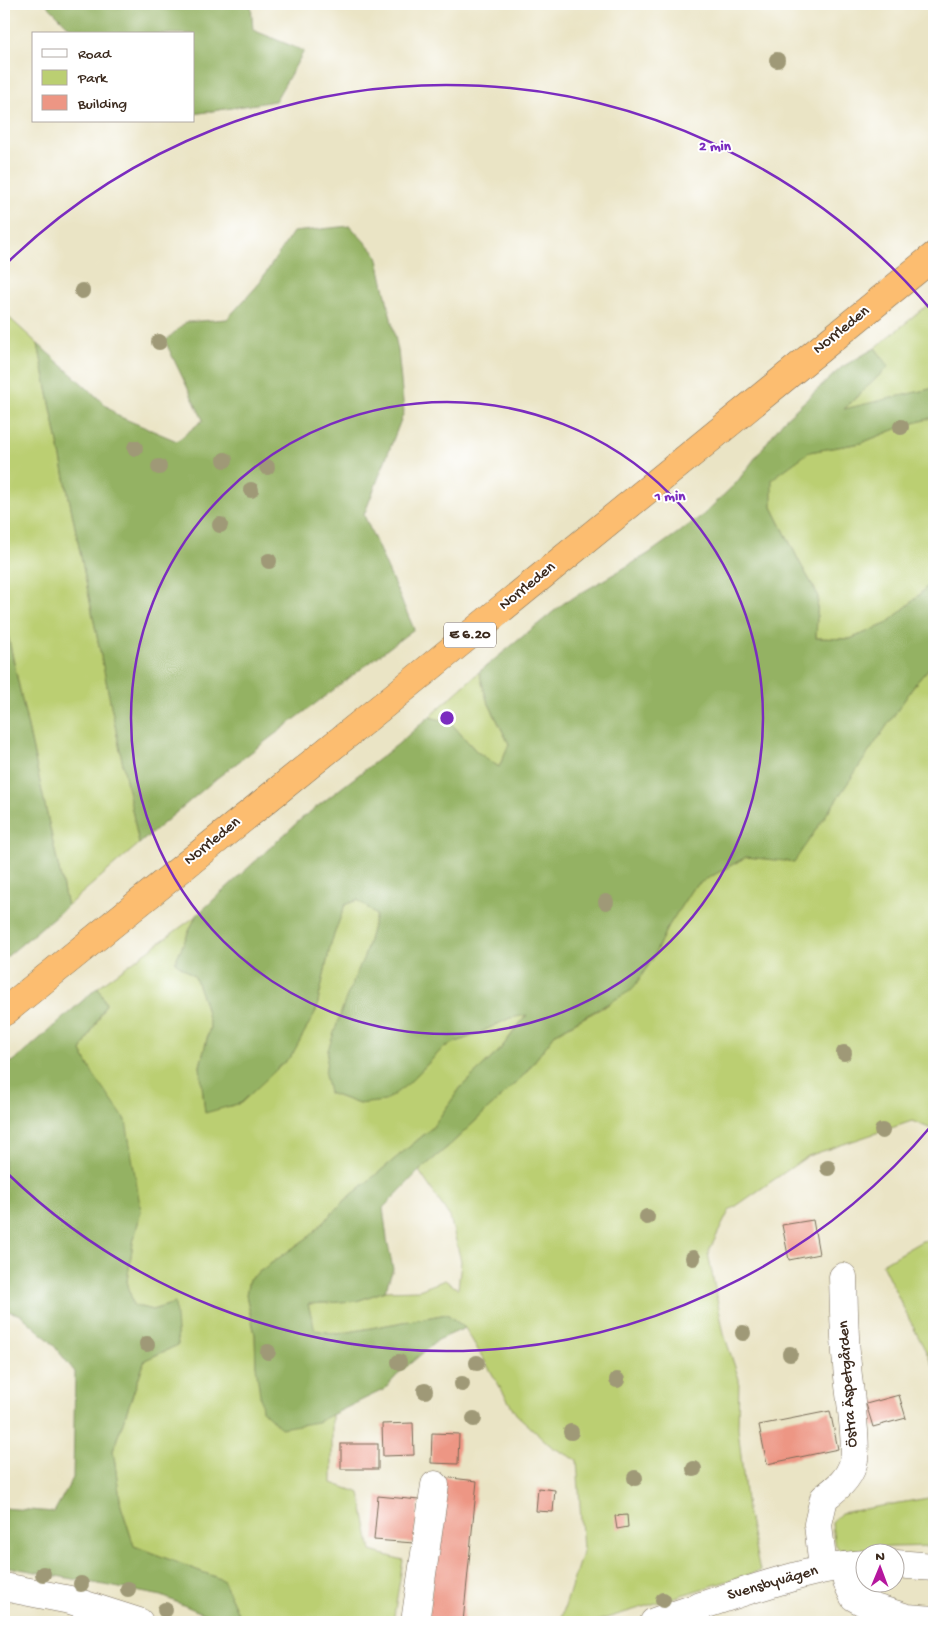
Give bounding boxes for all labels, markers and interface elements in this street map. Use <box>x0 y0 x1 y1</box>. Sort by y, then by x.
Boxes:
legend <box>32 32 195 122</box>
text: Road <box>78 46 112 64</box>
text: Park <box>77 70 108 88</box>
text: Building <box>77 96 127 114</box>
text: 2 min <box>699 138 732 156</box>
street label: Norrleden <box>810 302 874 359</box>
text: 1 min <box>654 488 686 506</box>
street label: Norrleden <box>496 558 560 615</box>
road number: E 6.20 <box>444 622 496 648</box>
centre of rings <box>438 709 456 727</box>
street label: Norrleden <box>181 813 245 870</box>
street label: Östra Äspetgården <box>835 1319 863 1448</box>
north arrow <box>856 1544 906 1594</box>
text: N <box>875 1549 885 1566</box>
street label: Svensbyvägen <box>725 1562 821 1606</box>

